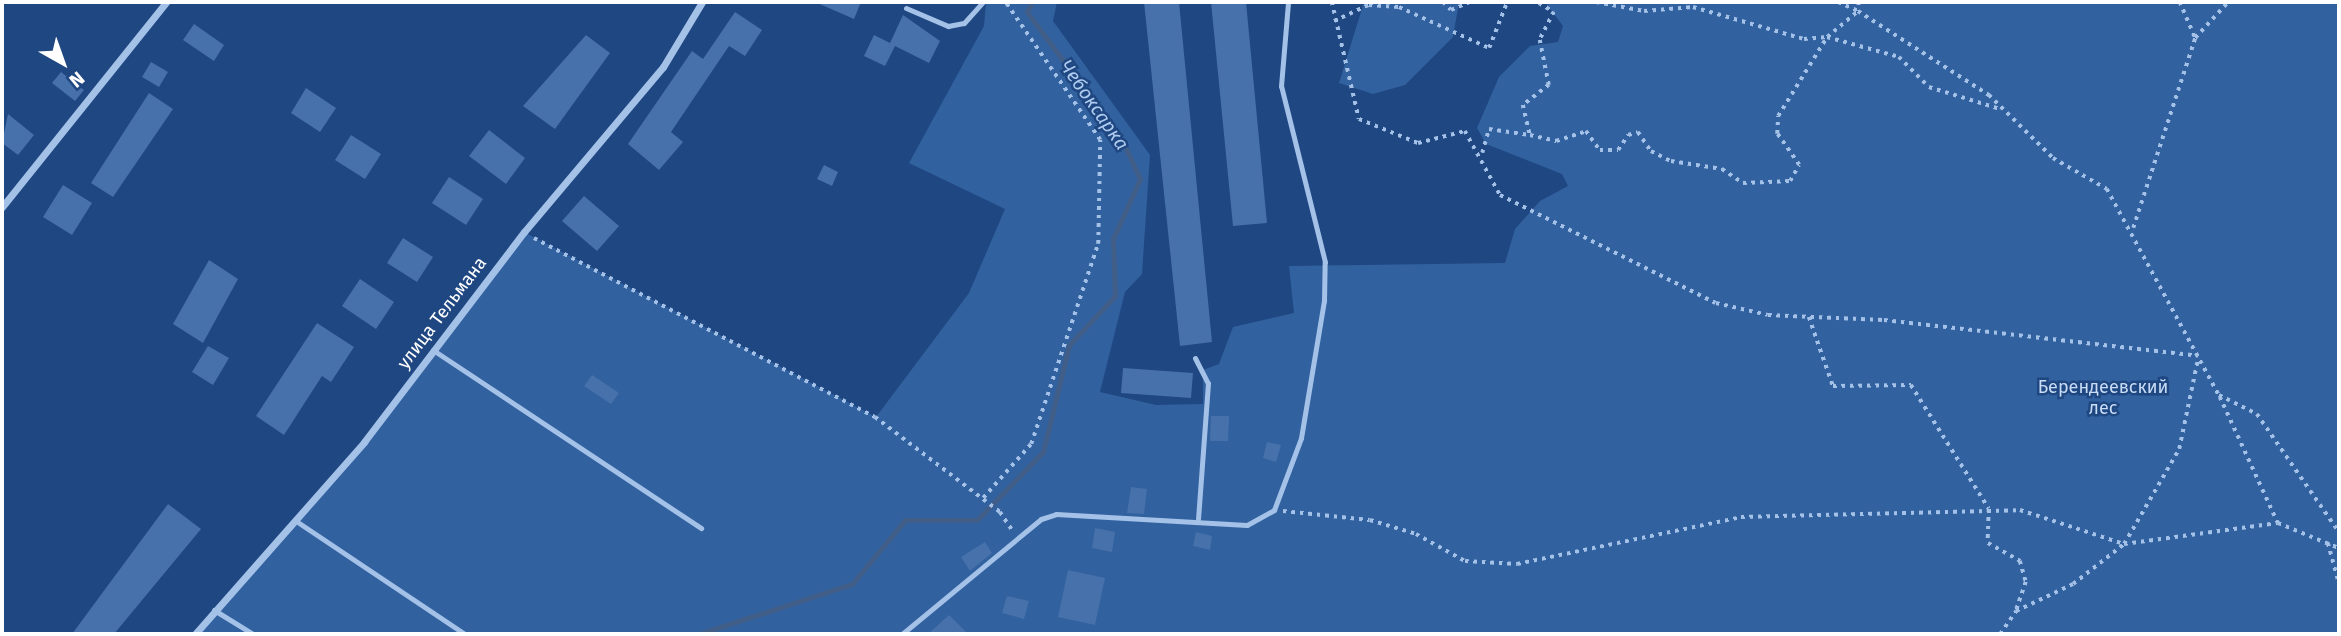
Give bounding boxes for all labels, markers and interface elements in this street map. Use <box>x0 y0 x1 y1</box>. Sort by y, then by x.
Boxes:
north arrow <box>28 28 98 98</box>
water label: Чебоксарка <box>1055 56 1133 154</box>
text: N <box>65 67 89 92</box>
street label: улица Тельмана <box>393 253 491 373</box>
park label: Берендеевский лес <box>2038 377 2168 420</box>

